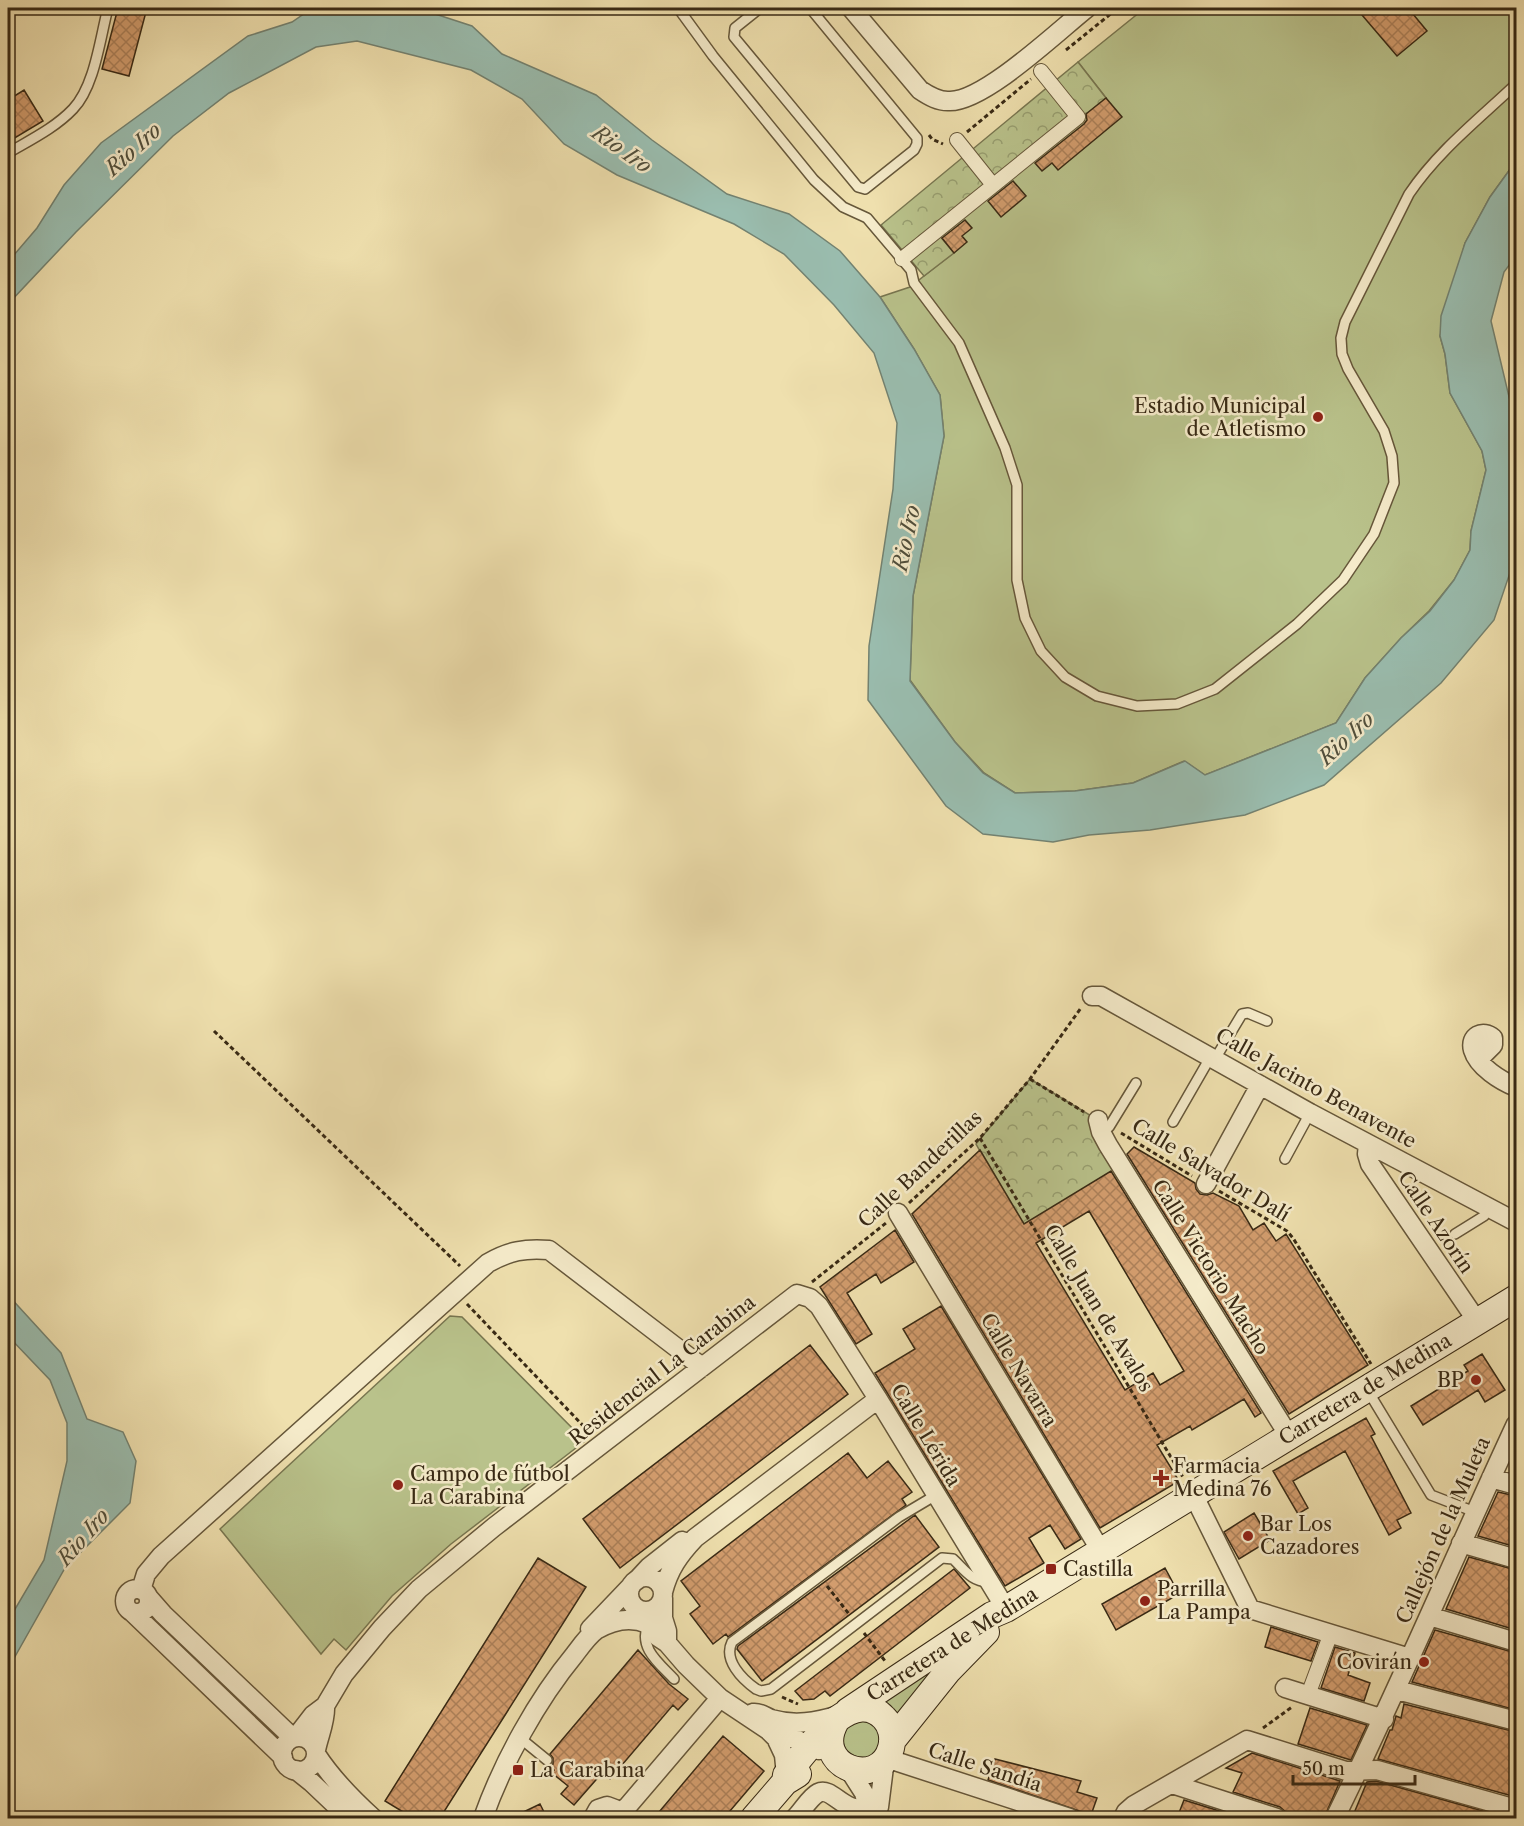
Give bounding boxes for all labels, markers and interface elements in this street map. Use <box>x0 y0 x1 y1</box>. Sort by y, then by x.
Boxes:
water label: Rio Iro <box>98 117 166 182</box>
water label: Rio Iro <box>586 119 657 179</box>
place label: Estadio Municipal de Atletismo <box>1134 394 1306 441</box>
marker: Estadio Municipal de Atletismo <box>1311 410 1325 424</box>
water label: Rio Iro <box>886 503 925 575</box>
water label: Rio Iro <box>1312 706 1379 771</box>
street label: Calle Jacinto Benavente <box>1212 1023 1420 1153</box>
street label: Calle Banderillas <box>853 1106 987 1232</box>
street label: Calle Salvador Dalí <box>1128 1113 1294 1227</box>
street label: Calle Azorín <box>1393 1166 1479 1278</box>
street label: Calle Victorio Macho <box>1147 1175 1275 1359</box>
street label: Calle Juan de Avalos <box>1039 1220 1159 1396</box>
street label: Residencial La Carabina <box>564 1290 760 1450</box>
street label: Calle Navarra <box>976 1309 1063 1432</box>
street label: Carretera de Medina <box>1274 1328 1456 1450</box>
place label: BP <box>1437 1368 1464 1392</box>
marker: BP <box>1469 1373 1483 1387</box>
street label: Calle Lérida <box>886 1379 966 1491</box>
street label: Callejón de la Muleta <box>1391 1432 1495 1627</box>
place label: Farmacia Medina 76 <box>1173 1454 1272 1501</box>
place label: Campo de fútbol La Carabina <box>410 1462 570 1509</box>
marker: Farmacia Medina 76 <box>1154 1471 1168 1485</box>
marker: Campo de fútbol La Carabina <box>391 1478 405 1492</box>
water label: Rio Iro <box>50 1503 114 1572</box>
place label: Bar Los Cazadores <box>1260 1512 1359 1559</box>
marker: Bar Los Cazadores <box>1241 1529 1255 1543</box>
place label: Castilla <box>1063 1557 1134 1581</box>
marker: Castilla <box>1044 1562 1058 1576</box>
place label: Parrilla La Pampa <box>1157 1577 1251 1624</box>
street label: Carretera de Medina <box>862 1581 1042 1706</box>
marker: Parrilla La Pampa <box>1138 1594 1152 1608</box>
place label: Covirán <box>1337 1650 1412 1674</box>
marker: Covirán <box>1417 1655 1431 1669</box>
street label: Calle Sandía <box>925 1737 1045 1797</box>
scale bar <box>1293 1748 1414 1786</box>
place label: La Carabina <box>530 1758 645 1782</box>
text: 50 m <box>1302 1758 1345 1780</box>
marker: La Carabina <box>511 1763 525 1777</box>

